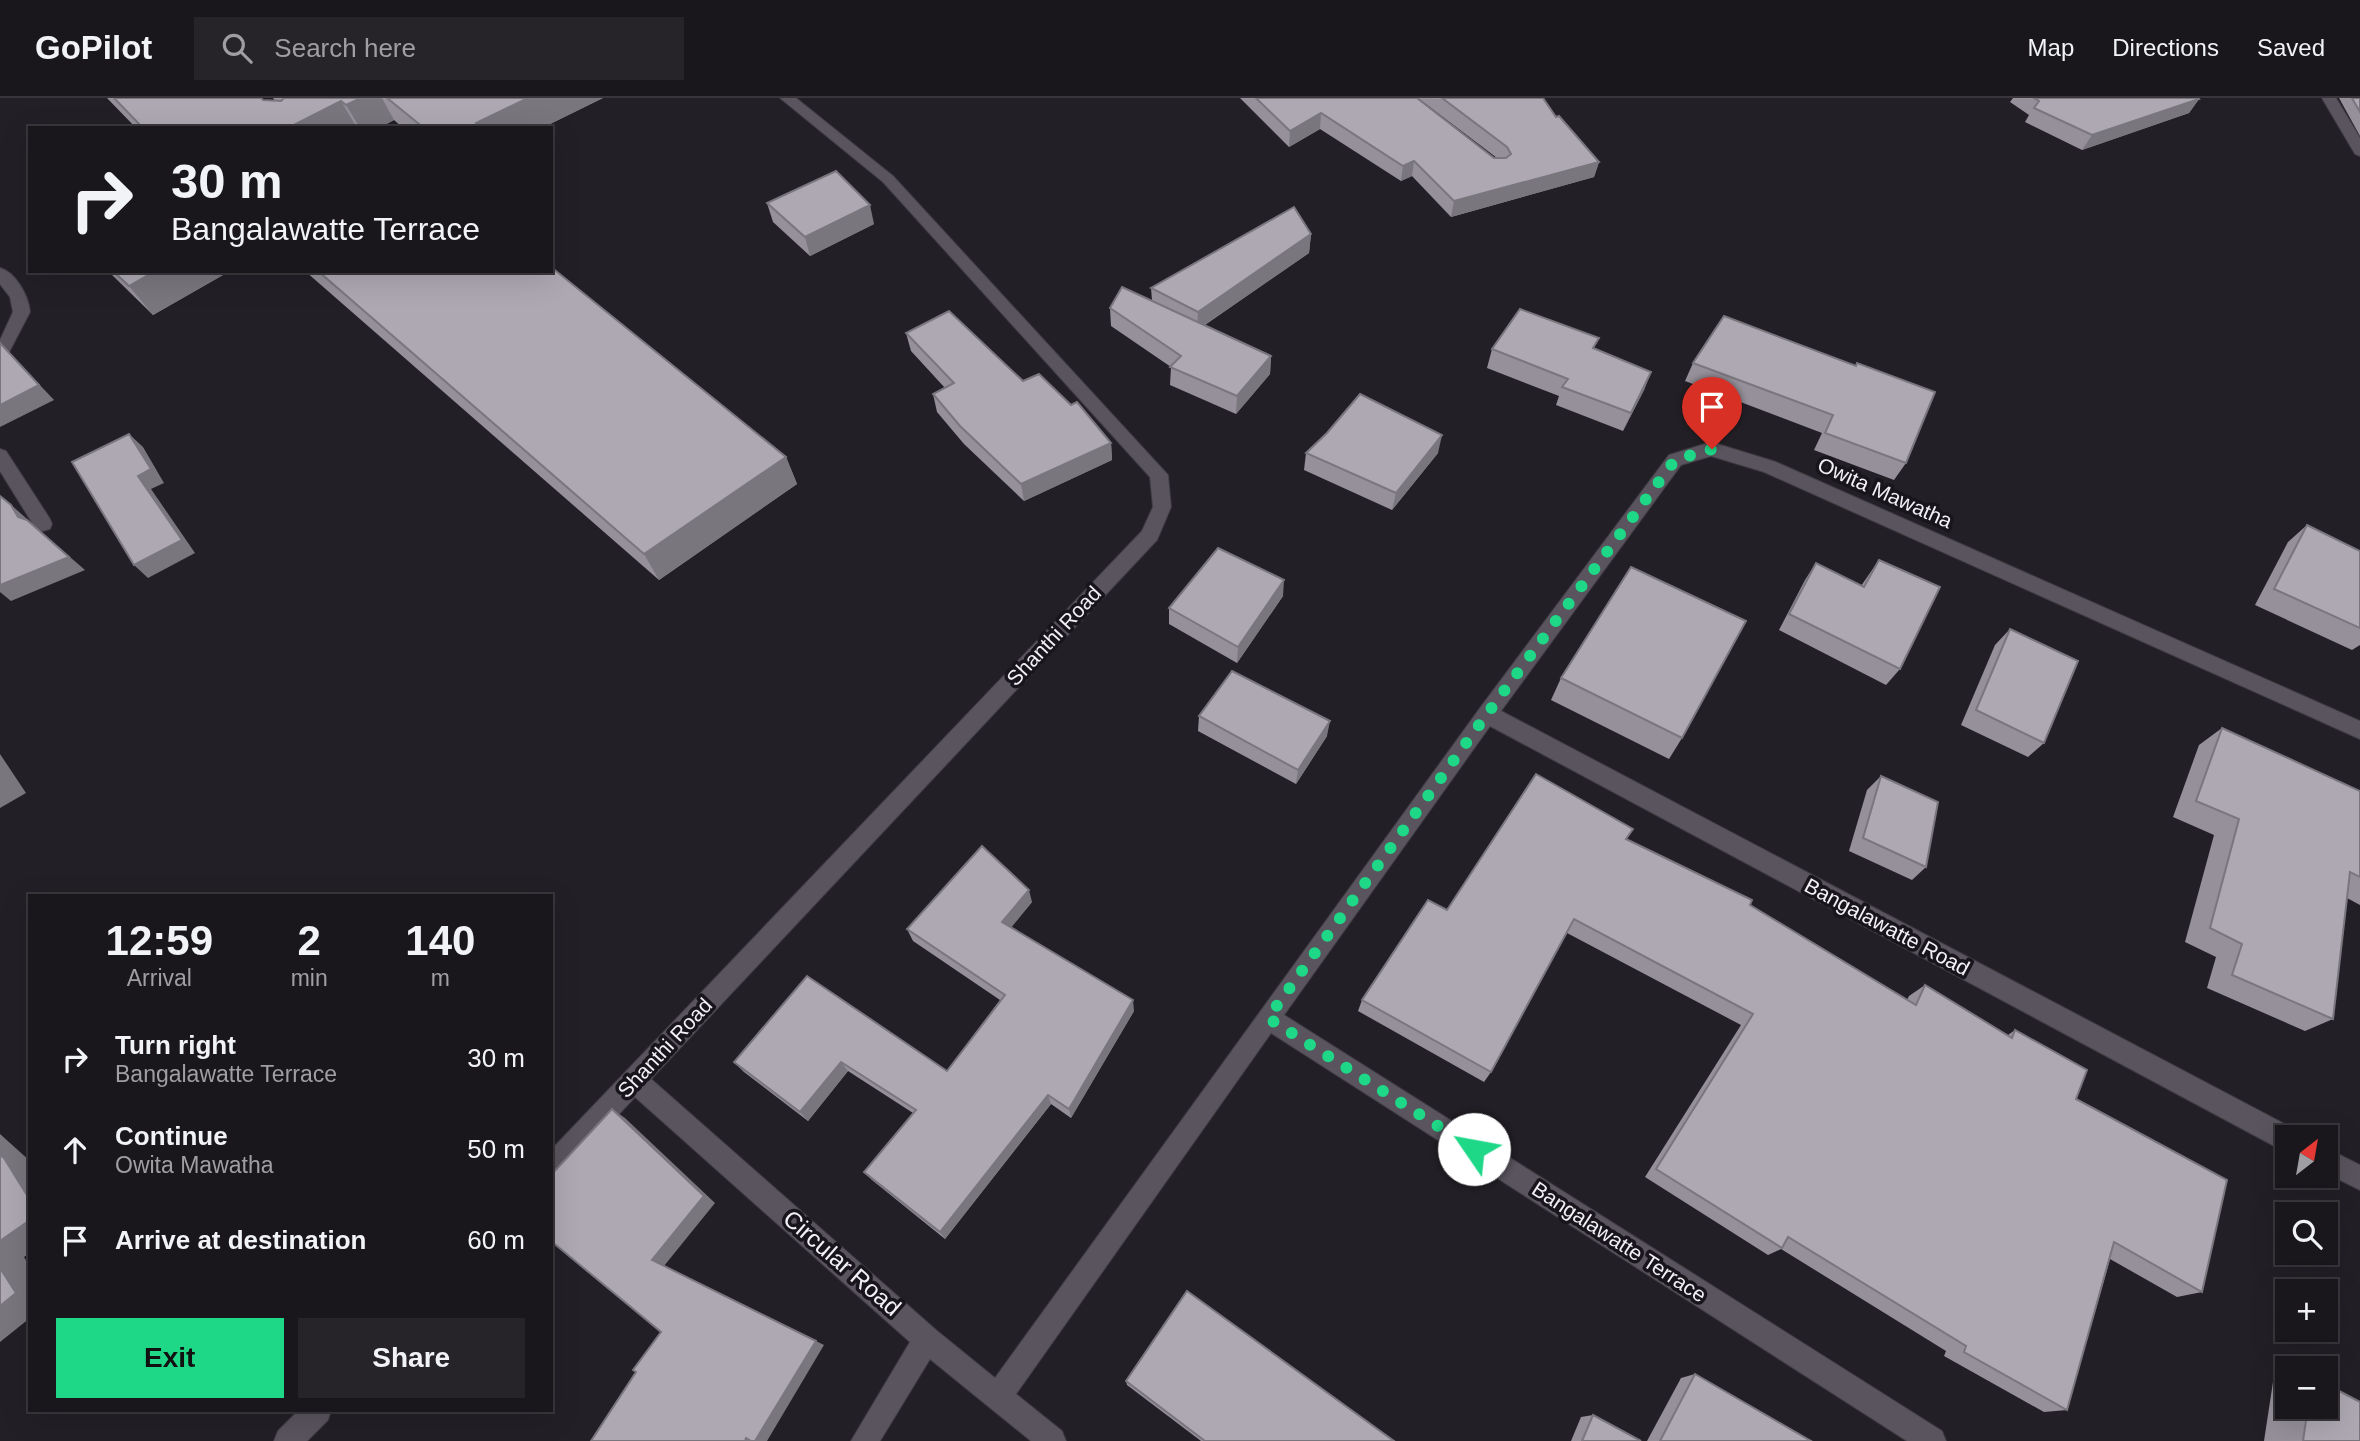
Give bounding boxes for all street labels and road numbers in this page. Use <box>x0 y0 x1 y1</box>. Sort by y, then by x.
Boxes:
street label: Owita Mawatha <box>1814 453 1956 533</box>
street label: Shanthi Road <box>1002 581 1105 690</box>
street label: Bangalawatte Road <box>1801 873 1974 980</box>
street label: Shanthi Road <box>613 993 716 1102</box>
street label: Bangalawatte Terrace <box>1528 1177 1711 1306</box>
street label: Circular Road <box>778 1204 907 1321</box>

